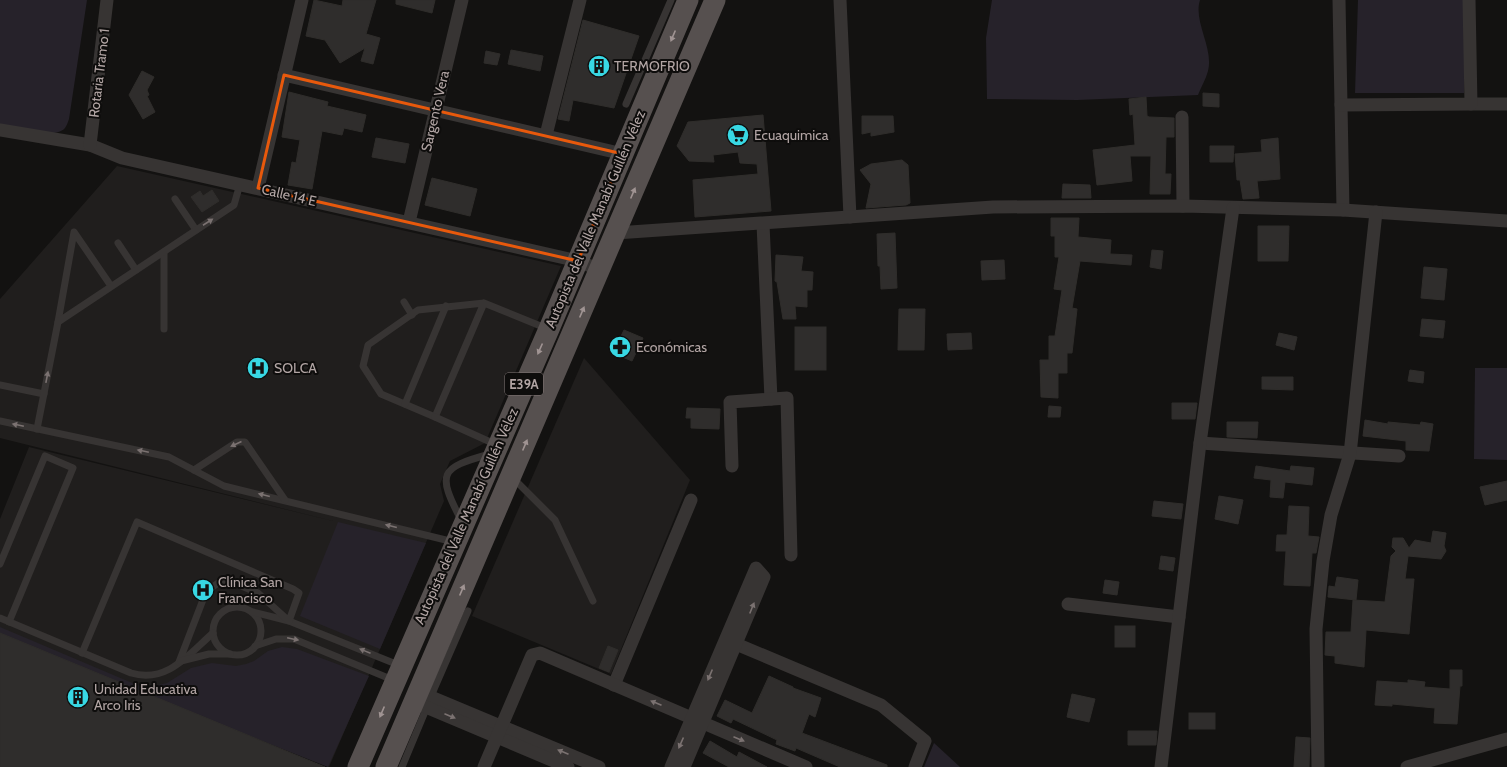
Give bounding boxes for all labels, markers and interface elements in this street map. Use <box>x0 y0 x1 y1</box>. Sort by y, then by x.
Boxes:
street label: Rotaria Tramo 1 <box>85 28 113 118</box>
one-way arrow <box>669 30 675 42</box>
building icon: TERMOFRIO <box>586 53 612 79</box>
place label: TERMOFRIO <box>614 57 690 75</box>
street label: Sargento Vera <box>417 69 453 153</box>
street label: Autopista del Valle Manabí Guillén Vélez <box>541 107 649 331</box>
supermarket icon: Ecuaquimica <box>725 122 751 148</box>
place label: Ecuaquimica <box>754 126 829 144</box>
street label: Calle 14 E <box>260 180 318 210</box>
one-way arrow <box>630 186 636 198</box>
one-way arrow <box>203 218 213 226</box>
one-way arrow <box>579 306 585 318</box>
pharmacy icon: Económicas <box>607 334 633 360</box>
place label: Económicas <box>636 338 707 356</box>
one-way arrow <box>537 343 543 355</box>
hospital icon: SOLCA <box>245 355 271 381</box>
place label: SOLCA <box>274 359 317 377</box>
one-way arrow <box>45 371 51 383</box>
road number: E39A <box>505 373 543 395</box>
street label: Autopista del Valle Manabí Guillén Vélez <box>410 405 522 627</box>
one-way arrow <box>12 421 25 427</box>
one-way arrow <box>522 438 528 450</box>
one-way arrow <box>230 441 241 447</box>
one-way arrow <box>137 448 149 454</box>
one-way arrow <box>258 492 270 498</box>
one-way arrow <box>384 523 397 529</box>
place label: Clínica San Francisco <box>218 573 283 607</box>
hospital icon: Clínica San Francisco <box>190 577 216 603</box>
one-way arrow <box>459 584 465 595</box>
one-way arrow <box>749 601 755 613</box>
one-way arrow <box>286 637 299 643</box>
one-way arrow <box>358 648 370 654</box>
one-way arrow <box>707 669 714 681</box>
place label: Unidad Educativa Arco Iris <box>94 680 197 714</box>
building icon: Unidad Educativa Arco Iris <box>65 684 91 710</box>
one-way arrow <box>650 700 662 706</box>
one-way arrow <box>378 706 385 718</box>
one-way arrow <box>445 714 457 720</box>
one-way arrow <box>734 736 746 742</box>
one-way arrow <box>678 737 684 748</box>
one-way arrow <box>557 748 569 755</box>

